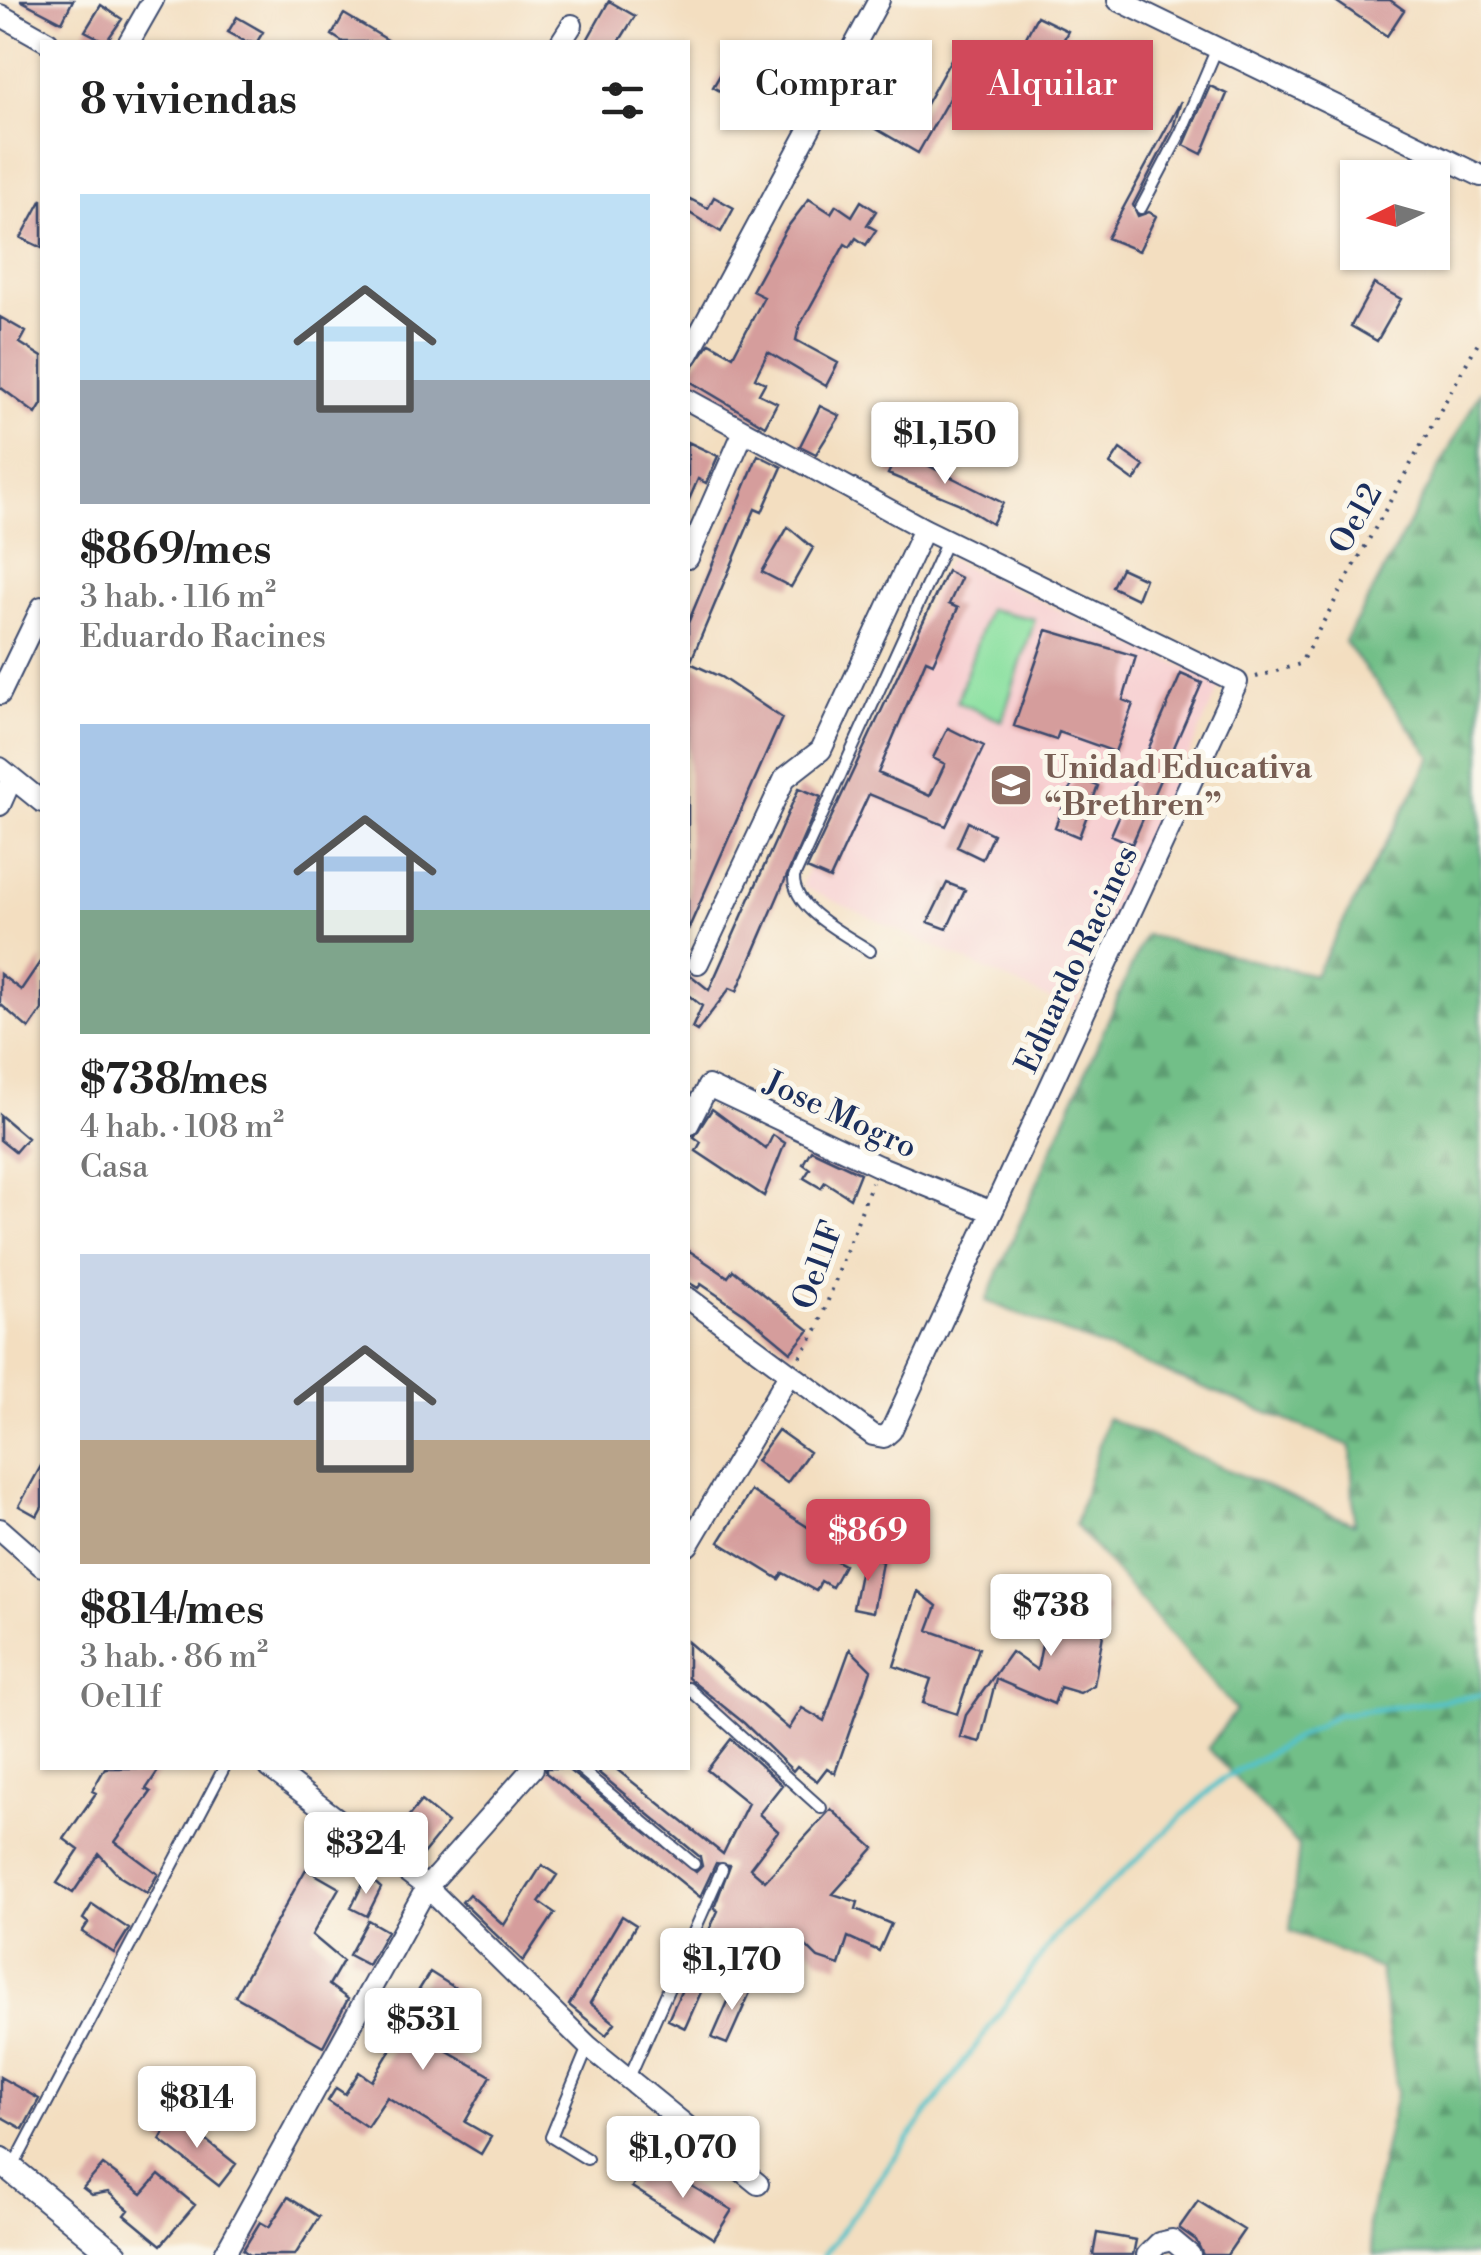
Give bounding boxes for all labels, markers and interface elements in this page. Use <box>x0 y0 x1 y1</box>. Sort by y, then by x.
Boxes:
chip: Comprar <box>720 40 932 130</box>
chip: Alquilar <box>952 40 1153 130</box>
icon: filters <box>595 73 650 128</box>
text: 8 viviendas <box>80 74 297 127</box>
north arrow <box>1340 160 1450 270</box>
map controls <box>1340 160 1450 270</box>
icon: home <box>275 259 455 439</box>
pin: $1,150 <box>864 402 1026 487</box>
text: $1,150 <box>893 414 997 454</box>
street label: Oe12 <box>1320 476 1391 560</box>
text: $869/mes <box>80 524 271 577</box>
text: 3 hab. · 116 m² <box>80 577 276 617</box>
text: Eduardo Racines <box>80 617 326 657</box>
place label: Unidad Educativa “Brethren” <box>1044 748 1313 825</box>
school or university icon: Unidad Educativa “Brethren” <box>988 762 1034 808</box>
icon: home <box>275 789 455 969</box>
street label: Eduardo Racines <box>1007 839 1147 1079</box>
text: $738/mes <box>80 1054 268 1107</box>
street label: Jose Mogro <box>757 1062 923 1168</box>
text: 4 hab. · 108 m² <box>80 1107 284 1147</box>
text: Casa <box>80 1147 148 1187</box>
street label: Oe11F <box>784 1216 852 1315</box>
icon: home <box>275 1319 455 1499</box>
pin: $869 <box>809 1499 927 1584</box>
text: $869 <box>828 1511 908 1551</box>
pin: $738 <box>992 1574 1110 1659</box>
text: $814/mes <box>80 1584 264 1637</box>
text: $738 <box>1012 1586 1090 1626</box>
text: 3 hab. · 86 m² <box>80 1637 268 1677</box>
text: Oe11f <box>80 1677 161 1717</box>
pin: $324 <box>307 1812 425 1897</box>
text: $324 <box>326 1824 406 1864</box>
pin: $1,170 <box>651 1928 813 2013</box>
text: $1,170 <box>682 1940 782 1980</box>
pin: $531 <box>364 1988 482 2073</box>
text: $531 <box>387 2000 459 2040</box>
pin: $814 <box>138 2066 256 2151</box>
text: $814 <box>160 2078 234 2118</box>
pin: $1,070 <box>602 2116 764 2201</box>
text: $1,070 <box>629 2128 737 2168</box>

